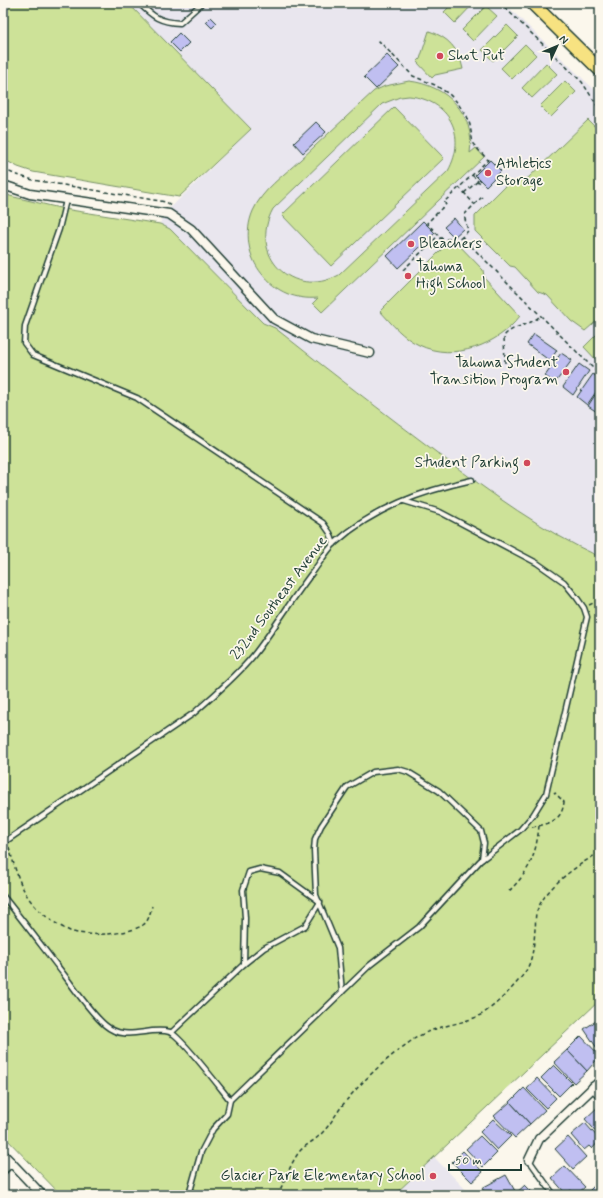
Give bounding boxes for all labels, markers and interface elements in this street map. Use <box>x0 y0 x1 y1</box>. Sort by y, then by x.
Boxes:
north arrow <box>537 26 577 66</box>
text: N <box>556 32 571 47</box>
place label: Shot Put <box>448 46 505 66</box>
marker: Shot Put <box>435 51 445 61</box>
place label: Athletics Storage <box>496 154 552 191</box>
marker: Athletics Storage <box>483 168 493 178</box>
place label: Bleachers <box>419 234 482 254</box>
marker: Bleachers <box>406 239 416 249</box>
place label: Tahoma High School <box>416 257 486 295</box>
marker: Tahoma High School <box>403 271 413 281</box>
place label: Tahoma Student Transition Program <box>430 353 558 390</box>
marker: Tahoma Student Transition Program <box>561 367 571 377</box>
place label: Student Parking <box>415 453 519 474</box>
marker: Student Parking <box>522 458 532 468</box>
street label: 232nd Southeast Avenue <box>226 532 332 664</box>
scale bar <box>449 1146 521 1172</box>
text: 50 m <box>455 1153 482 1169</box>
place label: Glacier Park Elementary School <box>220 1166 425 1186</box>
marker: Glacier Park Elementary School <box>428 1171 438 1181</box>

